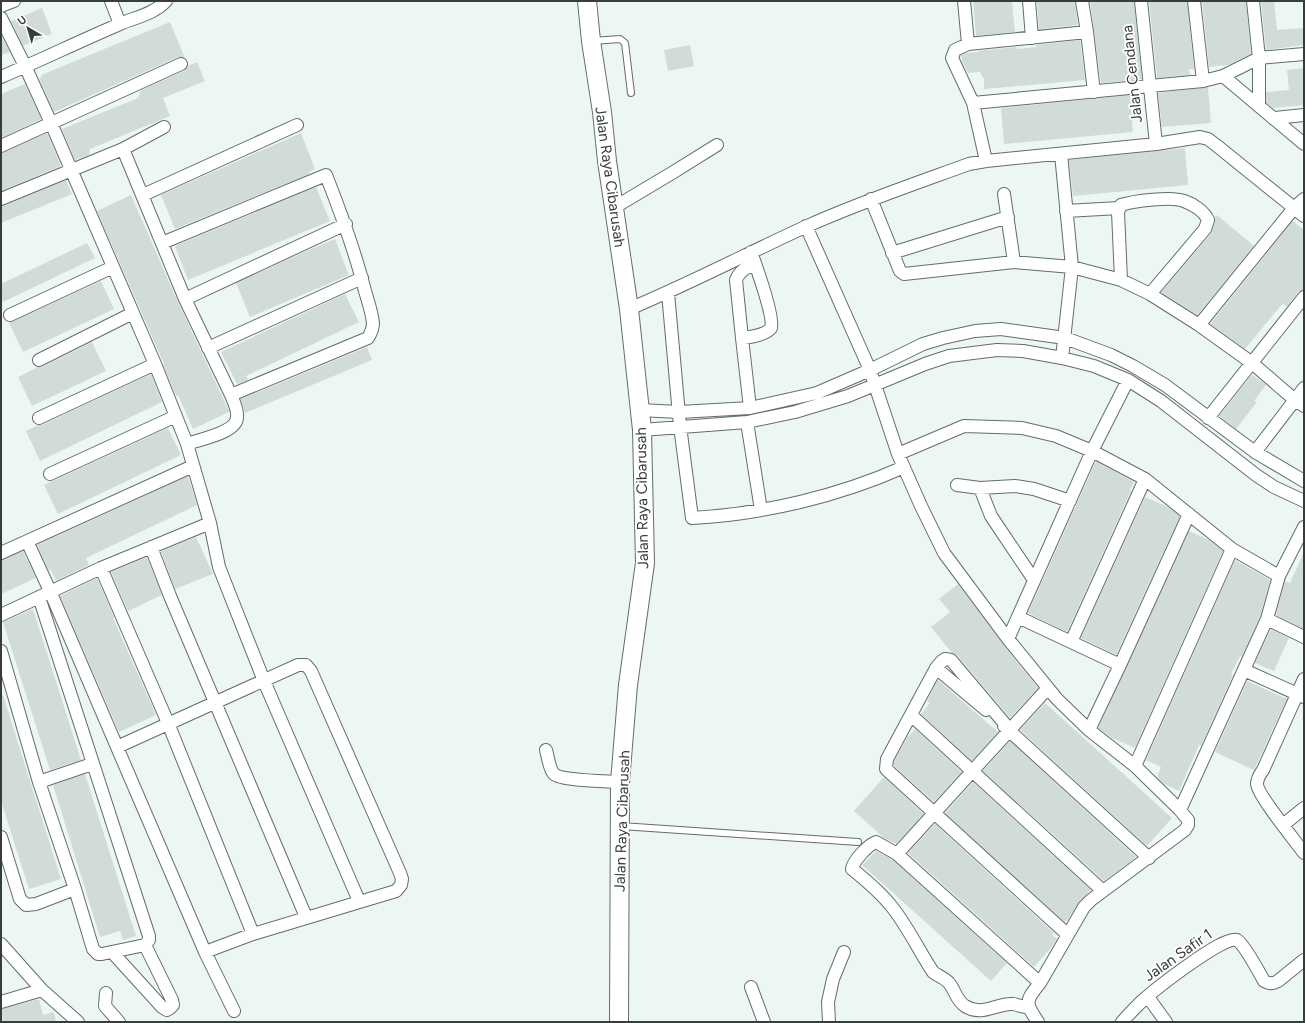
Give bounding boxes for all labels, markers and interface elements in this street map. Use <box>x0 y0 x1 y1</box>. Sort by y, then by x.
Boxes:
north arrow <box>8 8 48 48</box>
text: U <box>15 13 29 28</box>
street label: Jalan Cendana <box>1118 24 1146 124</box>
street label: Jalan Raya Cibarusah <box>591 106 629 248</box>
street label: Jalan Raya Cibarusah <box>632 427 652 569</box>
street label: Jalan Raya Cibarusah <box>611 750 633 892</box>
street label: Jalan Safir 1 <box>1140 925 1216 985</box>

